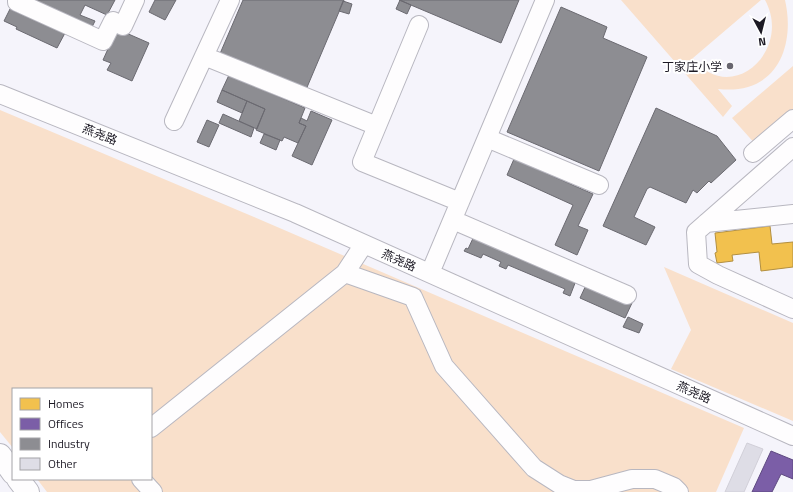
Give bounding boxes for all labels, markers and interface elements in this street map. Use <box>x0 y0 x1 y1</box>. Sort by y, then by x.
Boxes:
north arrow <box>741 12 781 52</box>
text: N <box>757 34 767 50</box>
place label: 丁家庄小学 <box>662 57 722 76</box>
marker: 丁家庄小学 <box>725 61 735 71</box>
street label: 燕尧路 <box>80 118 120 150</box>
street label: 燕尧路 <box>379 244 419 276</box>
street label: 燕尧路 <box>674 376 714 408</box>
legend <box>12 388 152 480</box>
text: Homes <box>48 394 84 413</box>
text: Offices <box>48 414 84 433</box>
text: Industry <box>48 434 90 453</box>
text: Other <box>48 454 77 473</box>

